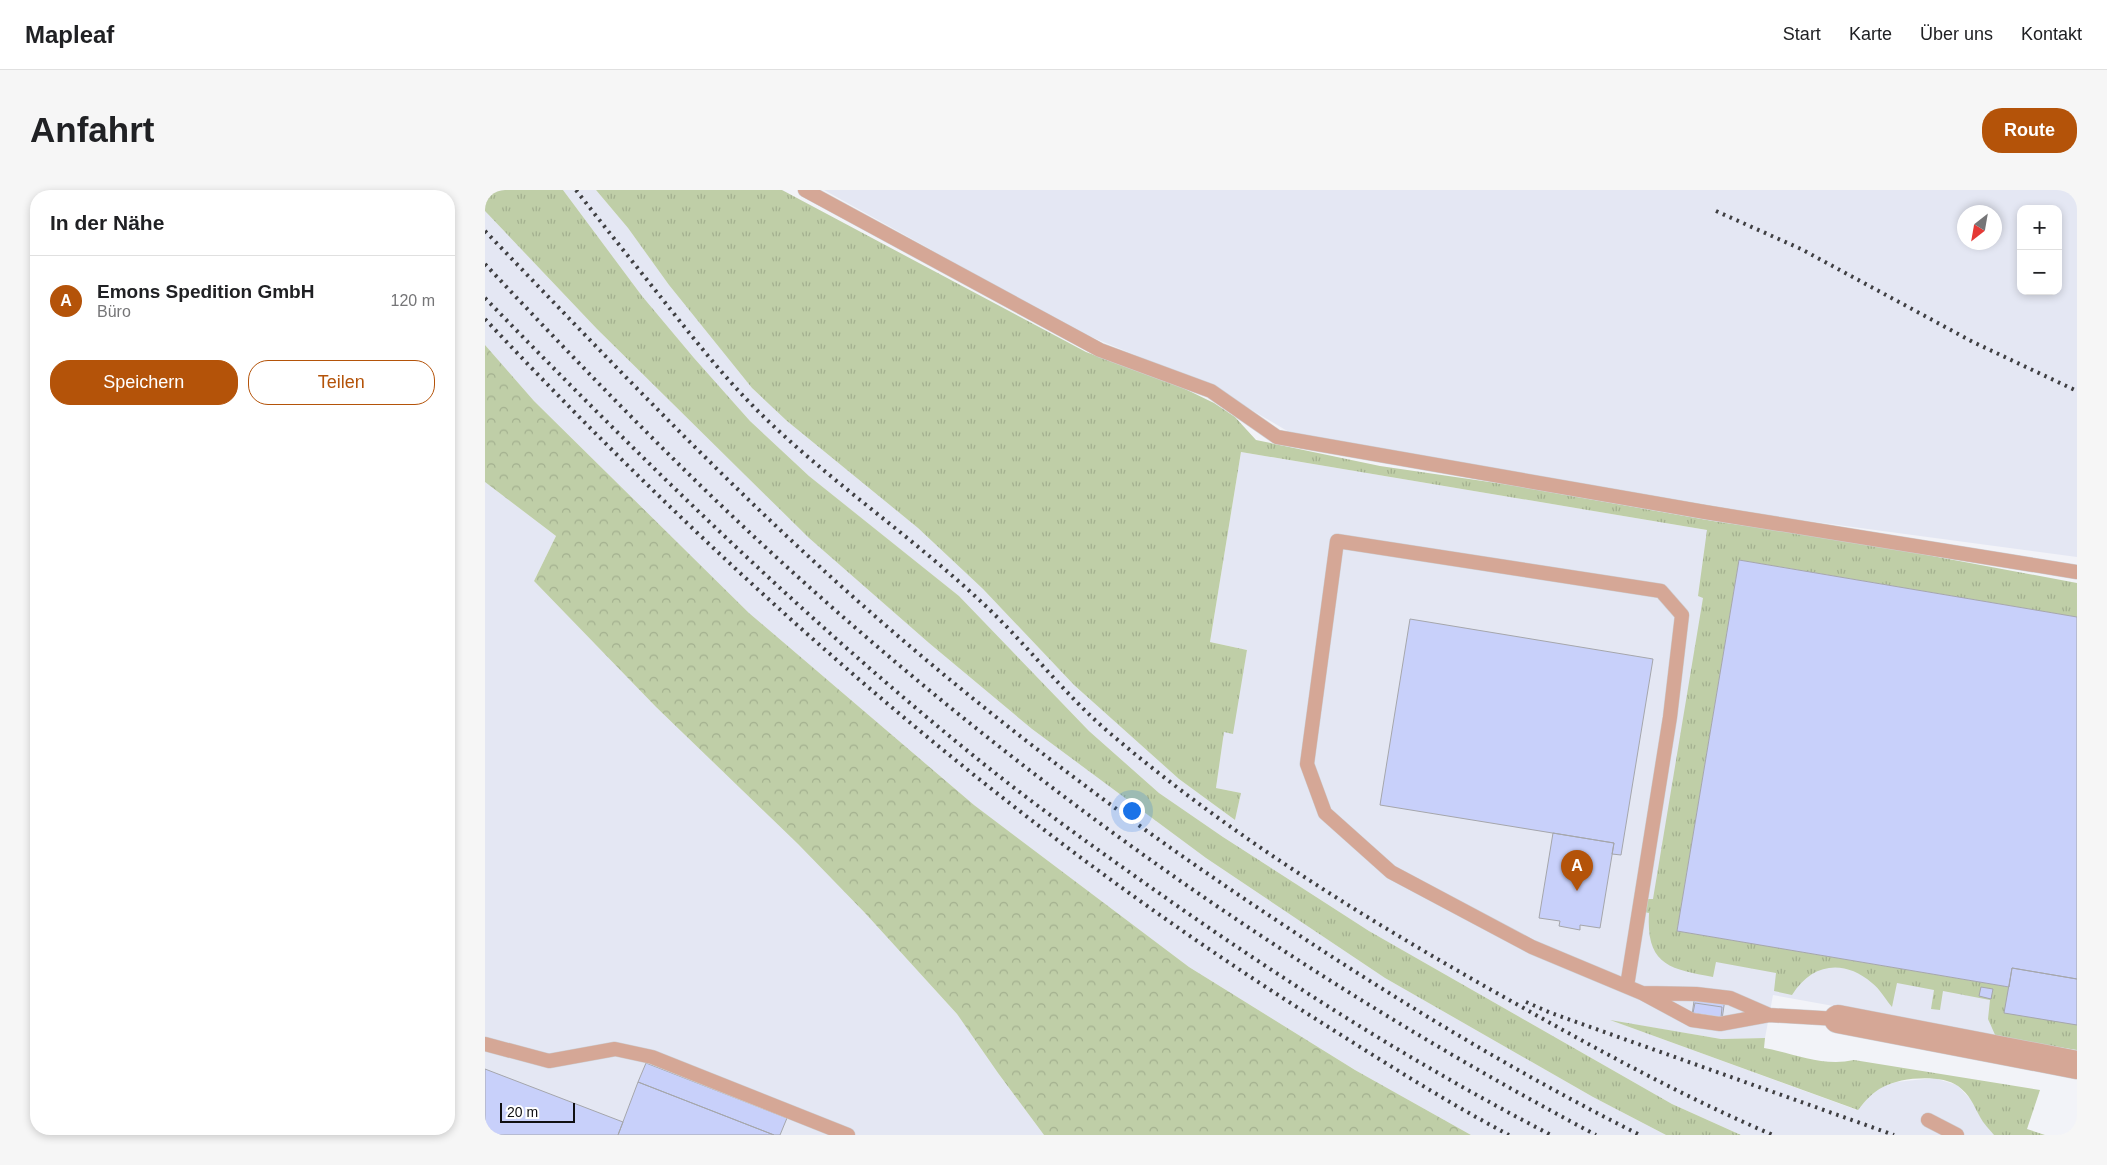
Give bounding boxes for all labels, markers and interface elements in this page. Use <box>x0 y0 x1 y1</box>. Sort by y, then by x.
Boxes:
text: Mapleaf <box>25 21 114 48</box>
text: Start <box>1783 24 1821 44</box>
text: Karte <box>1849 24 1892 44</box>
text: Über uns <box>1920 24 1993 44</box>
text: Kontakt <box>2021 24 2082 44</box>
button: Route <box>1982 108 2077 153</box>
text: Anfahrt <box>30 110 154 149</box>
north arrow <box>1957 205 2002 250</box>
map controls <box>2017 205 2062 295</box>
button: + <box>2017 205 2062 250</box>
text: In der Nähe <box>50 211 164 234</box>
button: − <box>2017 250 2062 295</box>
text: Emons Spedition GmbH <box>97 281 314 302</box>
text: A <box>60 292 72 309</box>
text: 120 m <box>391 292 435 309</box>
text: Büro <box>97 303 131 320</box>
button: Speichern <box>50 360 238 405</box>
button: Teilen <box>248 360 435 405</box>
your location <box>1119 798 1145 824</box>
pin: A <box>1561 850 1593 891</box>
scale bar <box>500 1100 575 1123</box>
text: 20 m <box>507 1104 538 1120</box>

